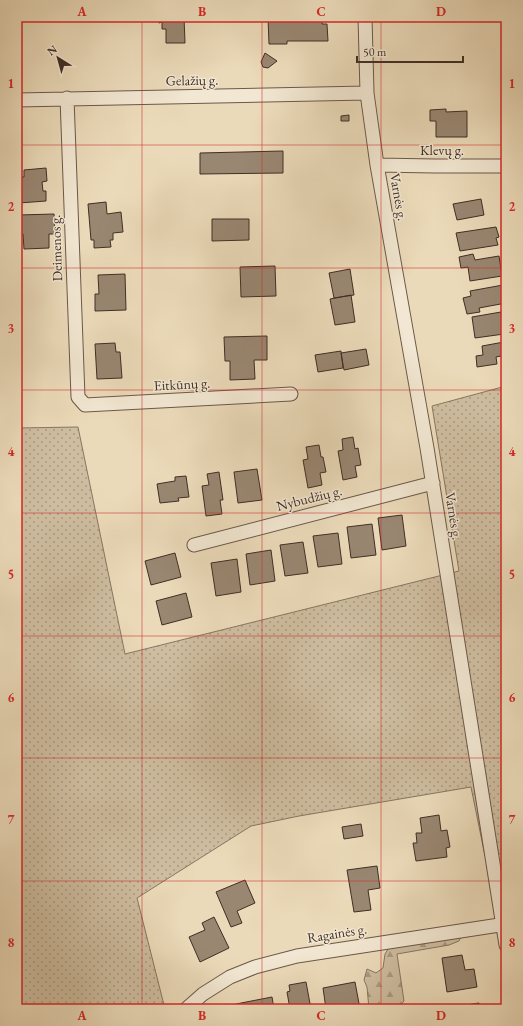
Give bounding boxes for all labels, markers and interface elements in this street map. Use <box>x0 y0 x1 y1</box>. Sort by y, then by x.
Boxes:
text: A <box>76 3 87 20</box>
text: B <box>198 3 206 20</box>
text: C <box>316 3 326 20</box>
text: D <box>436 3 446 20</box>
north arrow <box>38 38 78 78</box>
scale bar <box>357 38 463 64</box>
text: N <box>44 42 60 58</box>
text: 50 m <box>363 44 387 60</box>
street label: Gelažių g. <box>166 71 218 89</box>
text: 1 <box>8 75 15 92</box>
text: 1 <box>509 75 516 92</box>
street label: Klevų g. <box>420 141 464 159</box>
street label: Varnės g. <box>386 172 412 222</box>
text: 2 <box>8 198 15 215</box>
text: 2 <box>509 198 516 215</box>
street label: Deimenos g. <box>46 214 66 282</box>
text: 3 <box>8 320 15 337</box>
text: 3 <box>509 320 516 337</box>
street label: Eitkūnų g. <box>153 374 211 394</box>
text: 4 <box>8 443 15 460</box>
text: 4 <box>509 443 516 460</box>
street label: Nybudžių g. <box>274 481 344 515</box>
street label: Varnės g. <box>441 491 467 541</box>
text: 5 <box>8 566 14 583</box>
text: 5 <box>509 566 515 583</box>
text: 6 <box>8 689 15 706</box>
text: 6 <box>509 689 516 706</box>
text: 7 <box>8 811 15 828</box>
text: 7 <box>509 811 516 828</box>
street label: Ragainės g. <box>306 919 368 947</box>
text: 8 <box>8 934 15 951</box>
text: 8 <box>509 934 516 951</box>
text: A <box>76 1007 87 1024</box>
text: B <box>198 1007 206 1024</box>
text: C <box>316 1007 326 1024</box>
text: D <box>436 1007 446 1024</box>

